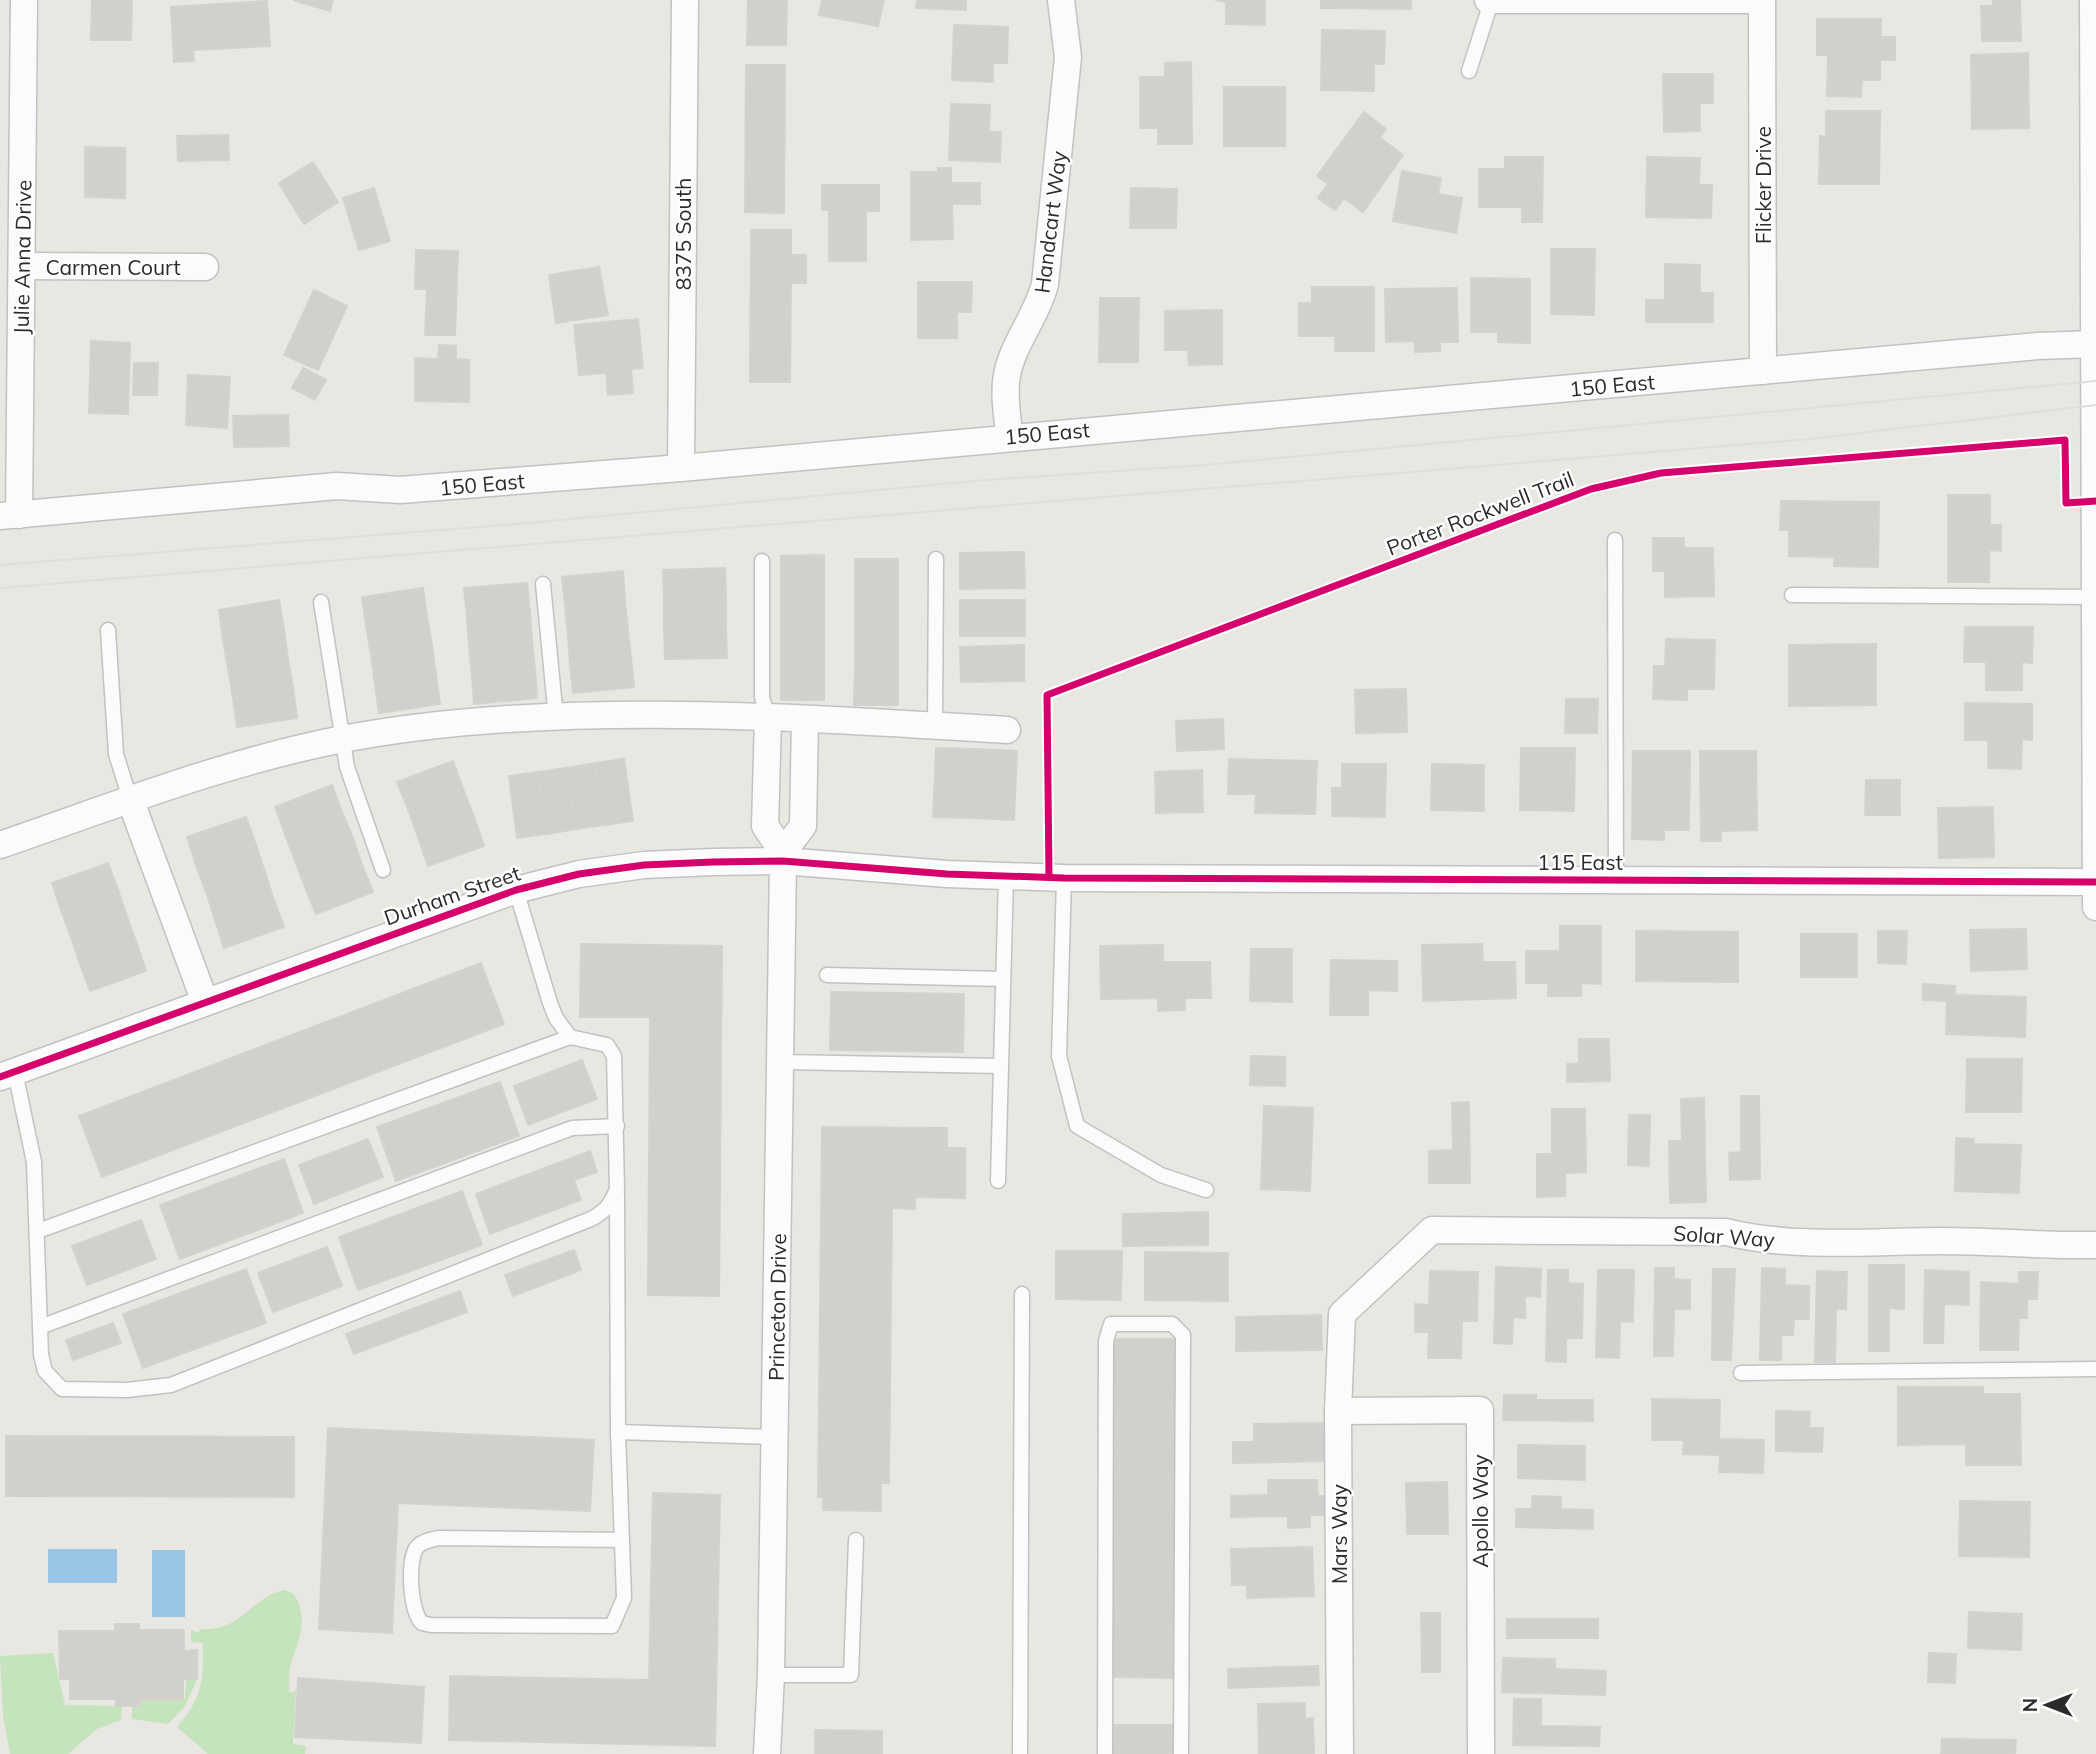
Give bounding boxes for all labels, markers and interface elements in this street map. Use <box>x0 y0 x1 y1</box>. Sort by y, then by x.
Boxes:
street label: Flicker Drive <box>1750 126 1776 244</box>
street label: Handcart Way <box>1028 149 1072 295</box>
street label: 8375 South <box>670 178 696 290</box>
street label: Julie Anna Drive <box>8 179 36 335</box>
street label: Carmen Court <box>45 254 181 280</box>
street label: 150 East <box>1568 368 1656 402</box>
street label: 150 East <box>1003 416 1091 450</box>
street label: Porter Rockwell Trail <box>1383 465 1577 561</box>
street label: 150 East <box>438 467 526 501</box>
street label: 115 East <box>1537 849 1623 875</box>
street label: Durham Street <box>380 860 524 930</box>
street label: Solar Way <box>1672 1219 1776 1253</box>
street label: Princeton Drive <box>763 1233 791 1381</box>
street label: Apollo Way <box>1467 1454 1493 1568</box>
street label: Mars Way <box>1326 1484 1352 1584</box>
north arrow <box>2012 1670 2082 1740</box>
text: N <box>2018 1698 2042 1712</box>

